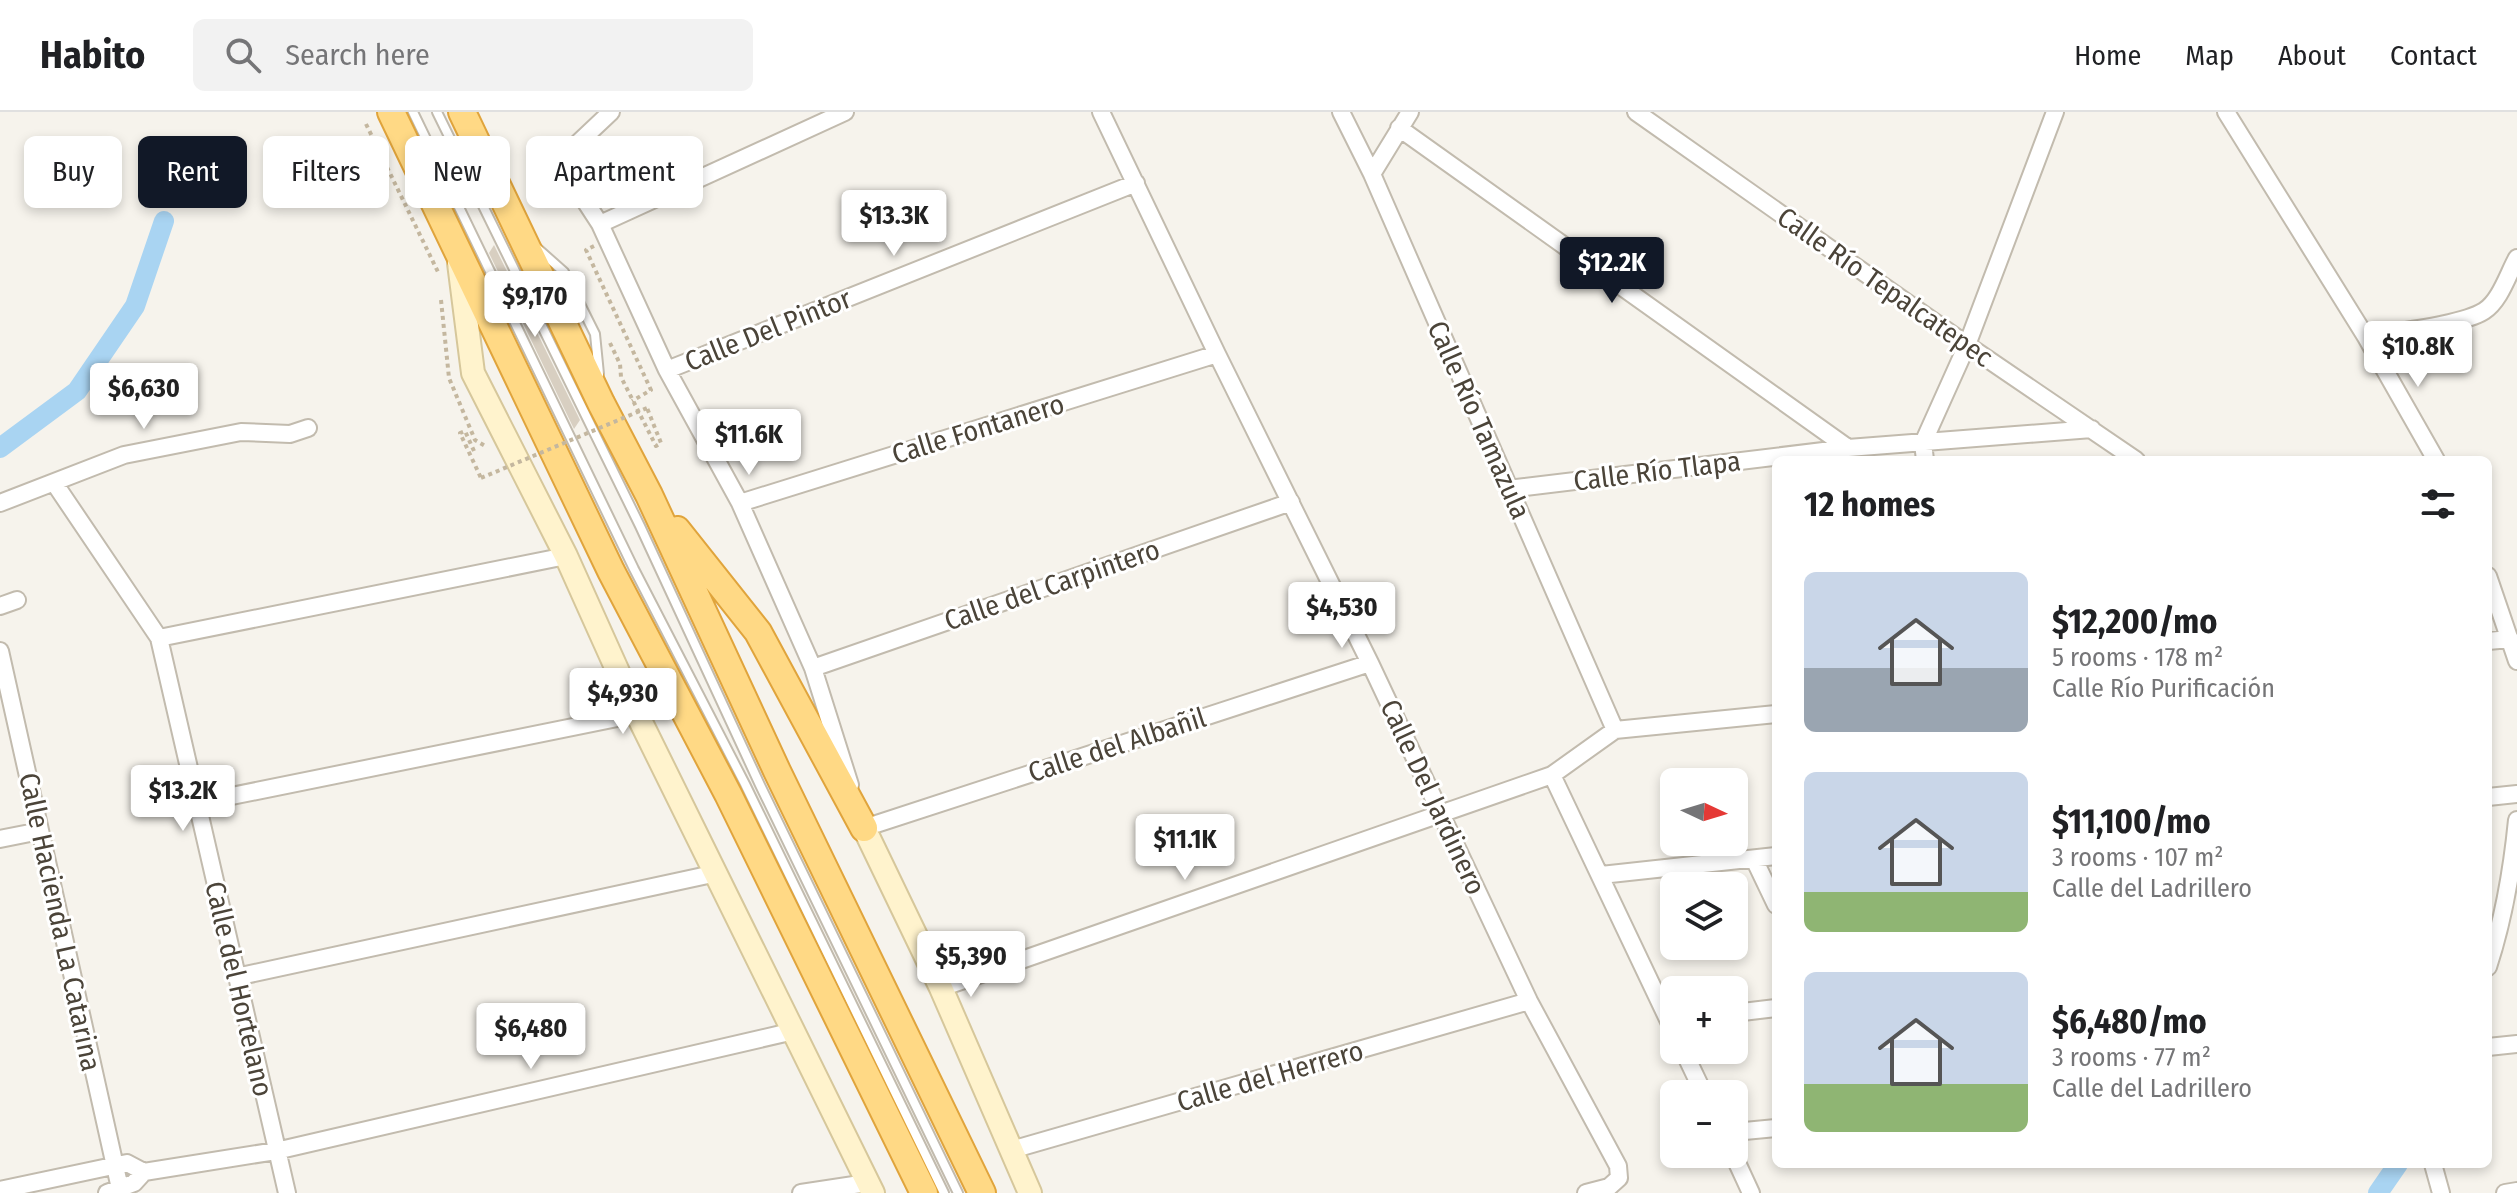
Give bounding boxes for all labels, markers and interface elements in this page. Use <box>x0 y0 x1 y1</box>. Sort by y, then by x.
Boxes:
search box <box>193 19 753 91</box>
text: Habito <box>40 32 145 78</box>
icon: search <box>221 33 265 77</box>
text: Search here <box>285 37 430 73</box>
text: Home <box>2074 39 2141 72</box>
text: Map <box>2185 39 2234 72</box>
text: About <box>2278 39 2346 72</box>
text: Contact <box>2390 39 2477 72</box>
chip: Buy <box>24 136 122 208</box>
chip: Rent <box>138 136 247 208</box>
chip: Filters <box>263 136 389 208</box>
chip: New <box>405 136 510 208</box>
chip: Apartment <box>526 136 703 208</box>
pin: $13.3K <box>829 190 959 258</box>
text: $13.3K <box>859 200 929 231</box>
street label: Calle Río Tepalcatepec <box>1771 200 1999 374</box>
pin: $12.2K <box>1547 237 1677 305</box>
text: $12.2K <box>1578 247 1646 278</box>
pin: $9,170 <box>470 271 600 339</box>
text: $9,170 <box>502 281 568 312</box>
street label: Calle Del Pintor <box>680 282 856 378</box>
street label: Calle Río Tamazula <box>1421 316 1537 524</box>
pin: $10.8K <box>2353 321 2483 389</box>
text: $10.8K <box>2382 331 2454 362</box>
pin: $6,630 <box>79 363 209 431</box>
text: $6,630 <box>108 373 180 404</box>
street label: Calle Fontanero <box>888 387 1068 471</box>
pin: $11.6K <box>684 409 814 477</box>
text: $11.6K <box>715 419 783 450</box>
street label: Calle Río Tlapa <box>1572 444 1742 498</box>
icon: filters <box>2416 482 2460 526</box>
text: 12 homes <box>1804 484 1935 525</box>
street label: Calle del Carpintero <box>940 533 1164 637</box>
pin: $4,530 <box>1277 582 1407 650</box>
text: $4,530 <box>1306 592 1378 623</box>
text: $12,200/mo <box>2052 601 2217 642</box>
icon: home <box>1868 604 1964 700</box>
text: 5 rooms · 178 m² <box>2052 642 2223 673</box>
pin: $4,930 <box>558 668 688 736</box>
text: Calle Río Purificación <box>2052 673 2275 704</box>
text: $4,930 <box>587 678 659 709</box>
street label: Calle Del Jardinero <box>1373 694 1493 900</box>
street label: Calle del Albañil <box>1024 701 1210 789</box>
pin: $13.2K <box>118 765 248 833</box>
north arrow <box>1660 768 1748 856</box>
map controls <box>1660 768 1748 1168</box>
street label: Calle Hacienda La Catarina <box>12 770 108 1074</box>
text: $13.2K <box>149 775 217 806</box>
text: $11,100/mo <box>2052 801 2211 842</box>
icon: home <box>1868 804 1964 900</box>
pin: $11.1K <box>1120 814 1250 882</box>
text: $11.1K <box>1154 824 1217 855</box>
text: 3 rooms · 107 m² <box>2052 842 2224 873</box>
button: layers <box>1660 872 1748 960</box>
text: Calle del Ladrillero <box>2052 873 2252 904</box>
street label: Calle del Hortelano <box>198 878 280 1100</box>
pin: $5,390 <box>906 931 1036 999</box>
text: $5,390 <box>935 941 1007 972</box>
button: + <box>1660 976 1748 1064</box>
text: $6,480/mo <box>2052 1001 2207 1042</box>
pin: $6,480 <box>466 1003 596 1071</box>
icon: home <box>1868 1004 1964 1100</box>
text: $6,480 <box>494 1013 568 1044</box>
street label: Calle del Herrero <box>1173 1034 1367 1118</box>
text: 3 rooms · 77 m² <box>2052 1042 2211 1073</box>
text: Calle del Ladrillero <box>2052 1073 2252 1104</box>
button: − <box>1660 1080 1748 1168</box>

